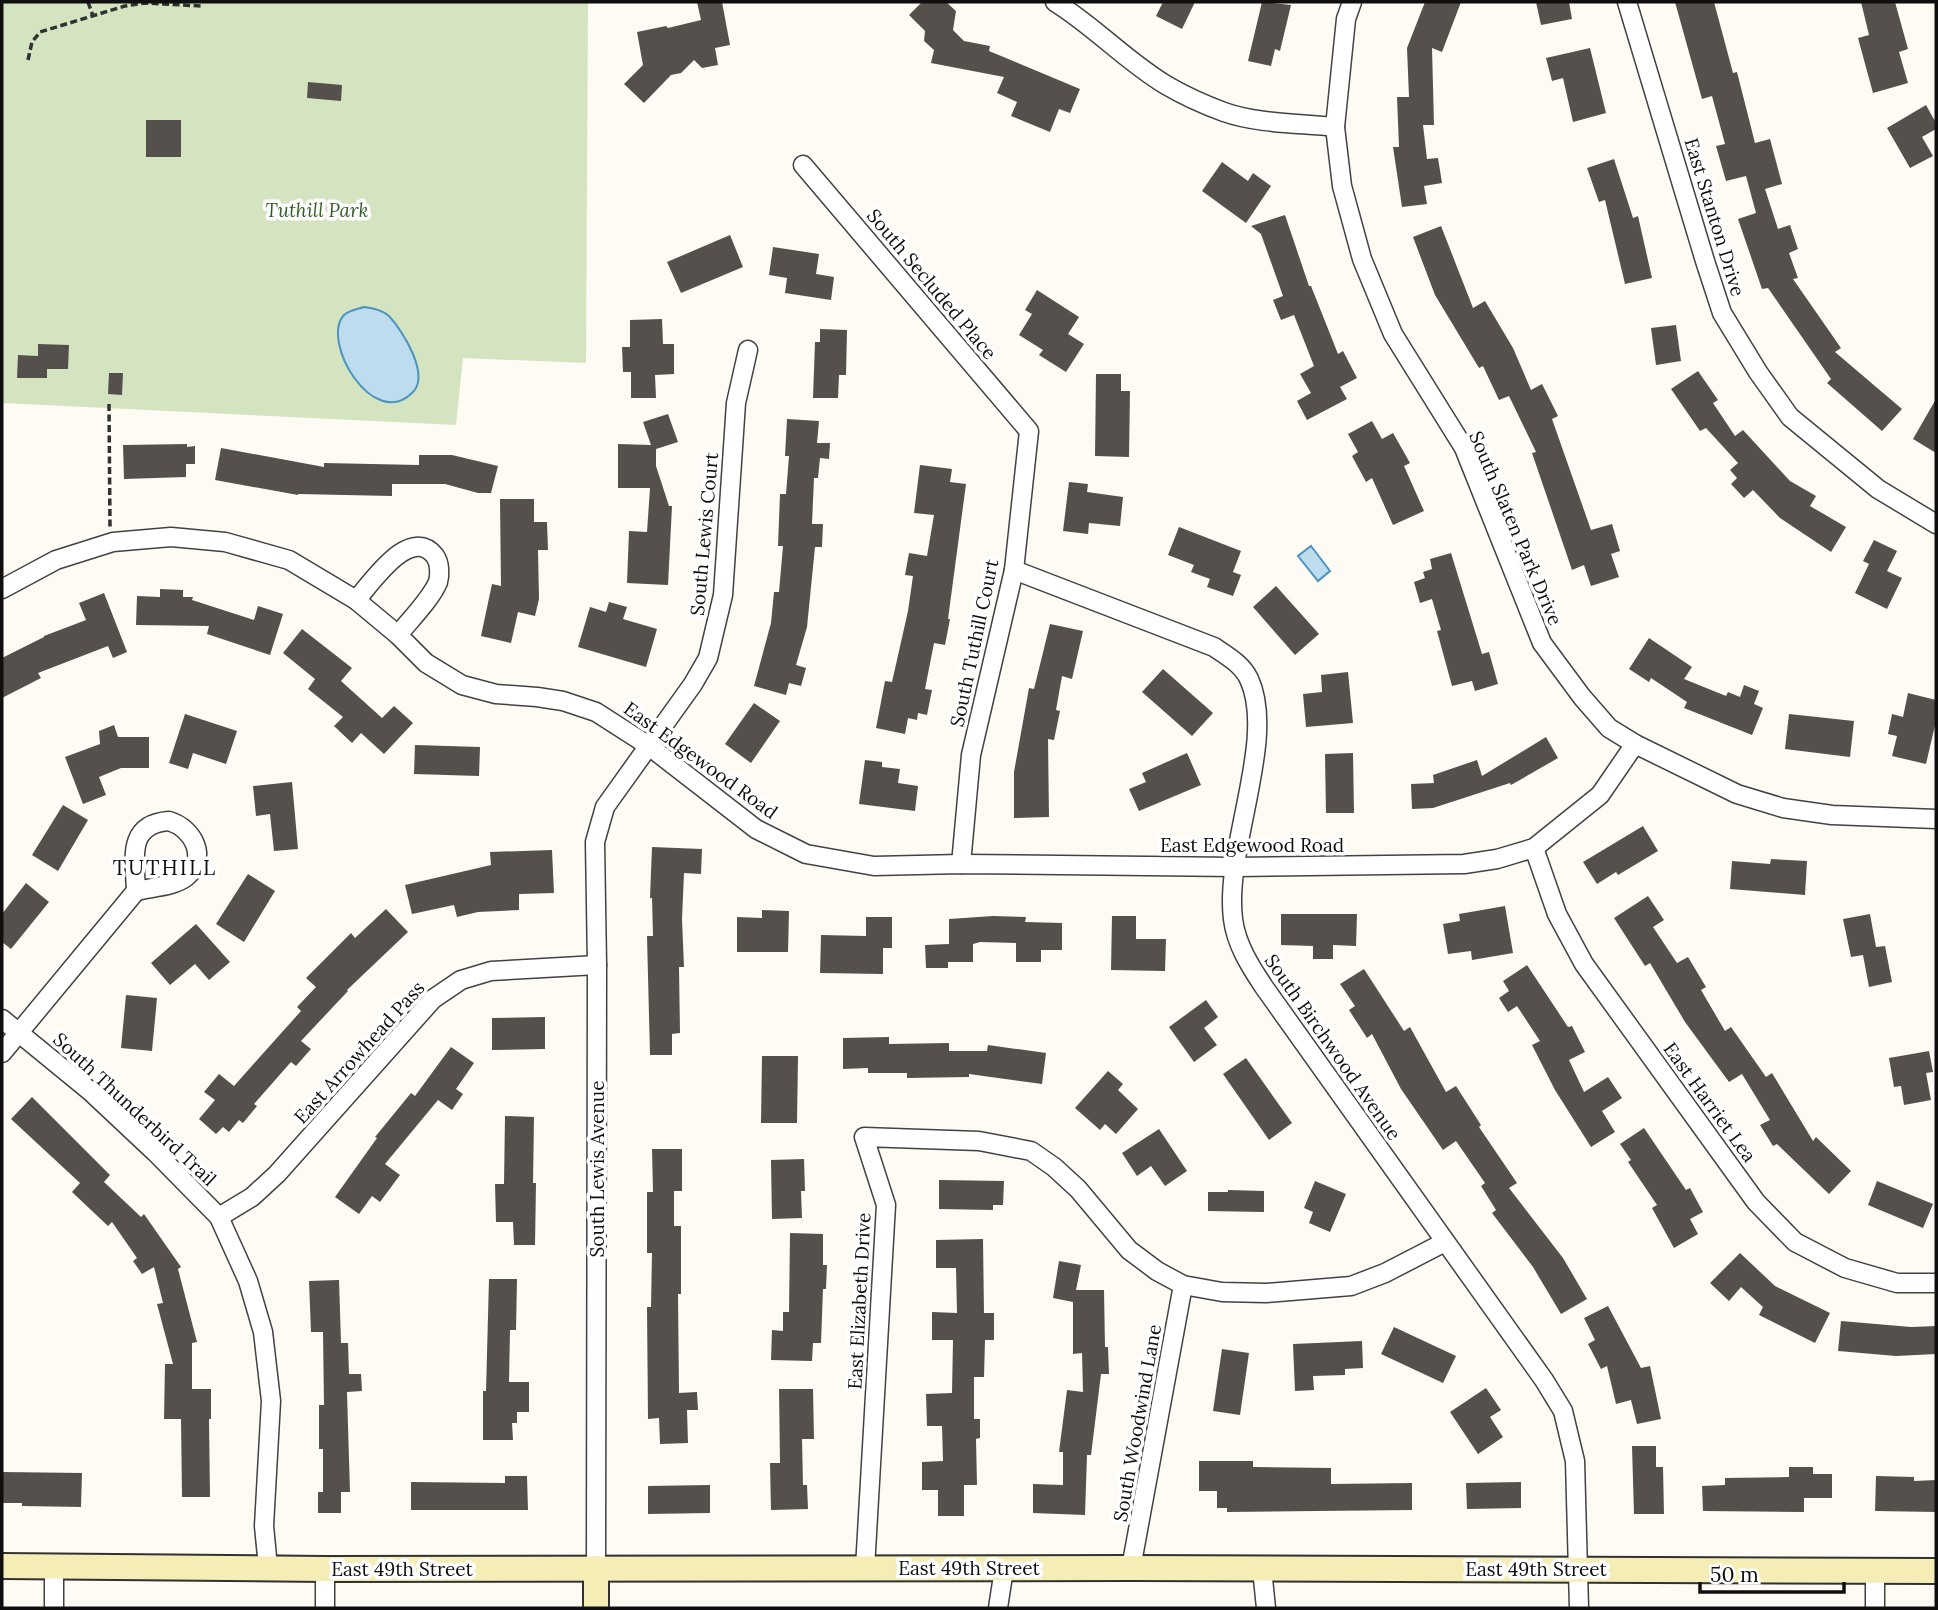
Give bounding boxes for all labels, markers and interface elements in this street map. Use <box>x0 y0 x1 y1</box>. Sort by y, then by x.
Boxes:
street label: East Stanton Drive <box>1679 135 1751 299</box>
park label: Tuthill Park <box>266 198 369 222</box>
street label: South Secluded Place <box>862 204 1002 364</box>
street label: South Slaten Park Drive <box>1464 427 1568 629</box>
street label: South Lewis Court <box>685 451 723 617</box>
street label: South Tuthill Court <box>944 556 1004 729</box>
street label: East Edgewood Road <box>619 696 783 824</box>
street label: East Edgewood Road <box>1160 833 1344 857</box>
district label: TUTHILL <box>113 854 217 881</box>
street label: South Birchwood Avenue <box>1260 949 1406 1145</box>
street label: East Arrowhead Pass <box>289 976 430 1128</box>
street label: South Thunderbird Trail <box>48 1027 222 1191</box>
street label: East Harriet Lea <box>1658 1037 1762 1167</box>
street label: South Lewis Avenue <box>585 1080 609 1258</box>
street label: East Elizabeth Drive <box>842 1212 876 1390</box>
street label: South Woodwind Lane <box>1108 1322 1166 1524</box>
scale bar <box>1700 1550 1843 1594</box>
street label: East 49th Street <box>898 1556 1040 1580</box>
street label: East 49th Street <box>331 1557 473 1581</box>
street label: East 49th Street <box>1465 1557 1607 1581</box>
text: 50 m <box>1710 1561 1759 1588</box>

